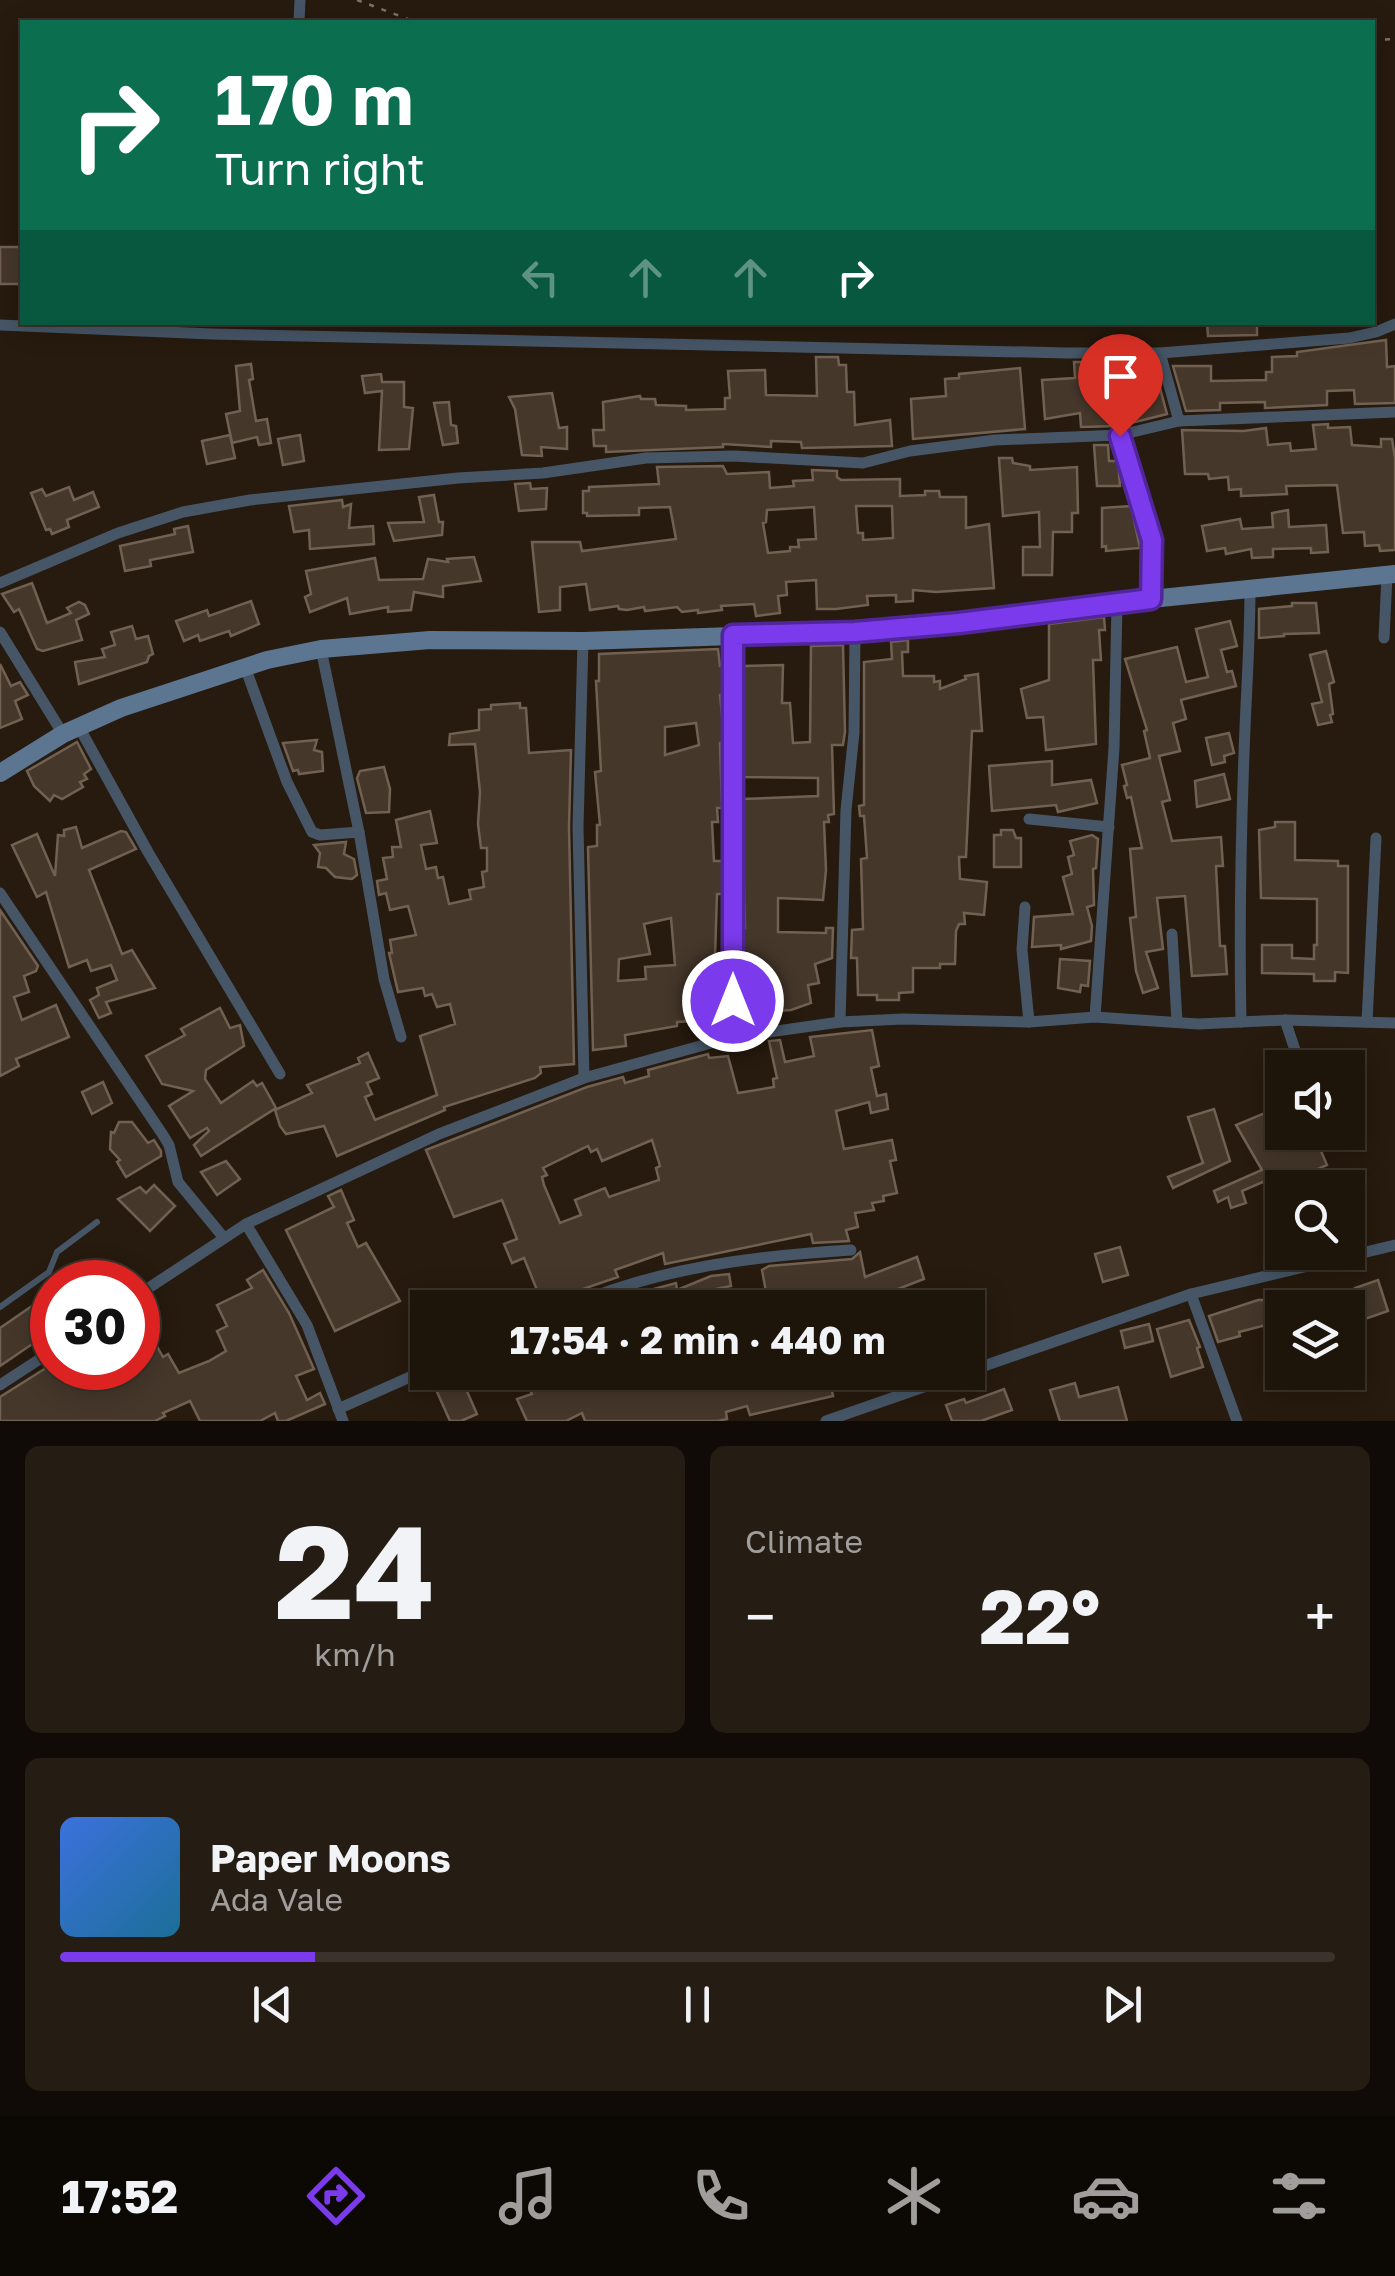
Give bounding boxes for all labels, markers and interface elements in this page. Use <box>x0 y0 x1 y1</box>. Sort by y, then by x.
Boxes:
text: 170 m <box>215 56 413 140</box>
icon: right <box>50 60 180 190</box>
text: Turn right <box>215 141 425 195</box>
icon: left <box>513 250 568 305</box>
icon: ahead <box>618 250 673 305</box>
icon: ahead <box>723 250 778 305</box>
icon: right <box>828 250 883 305</box>
pin <box>1078 334 1163 437</box>
icon: arrive <box>1093 349 1148 404</box>
position arrow <box>681 949 785 1053</box>
map controls <box>1265 1050 1365 1390</box>
button: sound <box>1265 1050 1365 1150</box>
button: search <box>1265 1170 1365 1270</box>
speed limit sign: 30 <box>30 1260 160 1390</box>
button: layers <box>1265 1290 1365 1390</box>
text: 17:54 · 2 min · 440 m <box>510 1317 885 1362</box>
text: 24 <box>275 1492 435 1648</box>
text: Climate <box>745 1522 863 1560</box>
text: 22° <box>980 1570 1100 1661</box>
text: − <box>745 1583 775 1649</box>
text: + <box>1305 1583 1335 1649</box>
text: km/h <box>314 1635 396 1673</box>
text: Paper Moons <box>210 1835 451 1880</box>
text: Ada Vale <box>210 1880 343 1918</box>
icon: previous <box>245 1977 300 2032</box>
icon: pause <box>670 1977 725 2032</box>
icon: next <box>1095 1977 1150 2032</box>
icon: directions <box>301 2161 371 2231</box>
icon: music <box>493 2161 563 2231</box>
icon: phone <box>686 2161 756 2231</box>
icon: climate <box>879 2161 949 2231</box>
icon: car <box>1071 2161 1141 2231</box>
icon: filters <box>1264 2161 1334 2231</box>
text: 17:52 <box>61 2169 178 2223</box>

